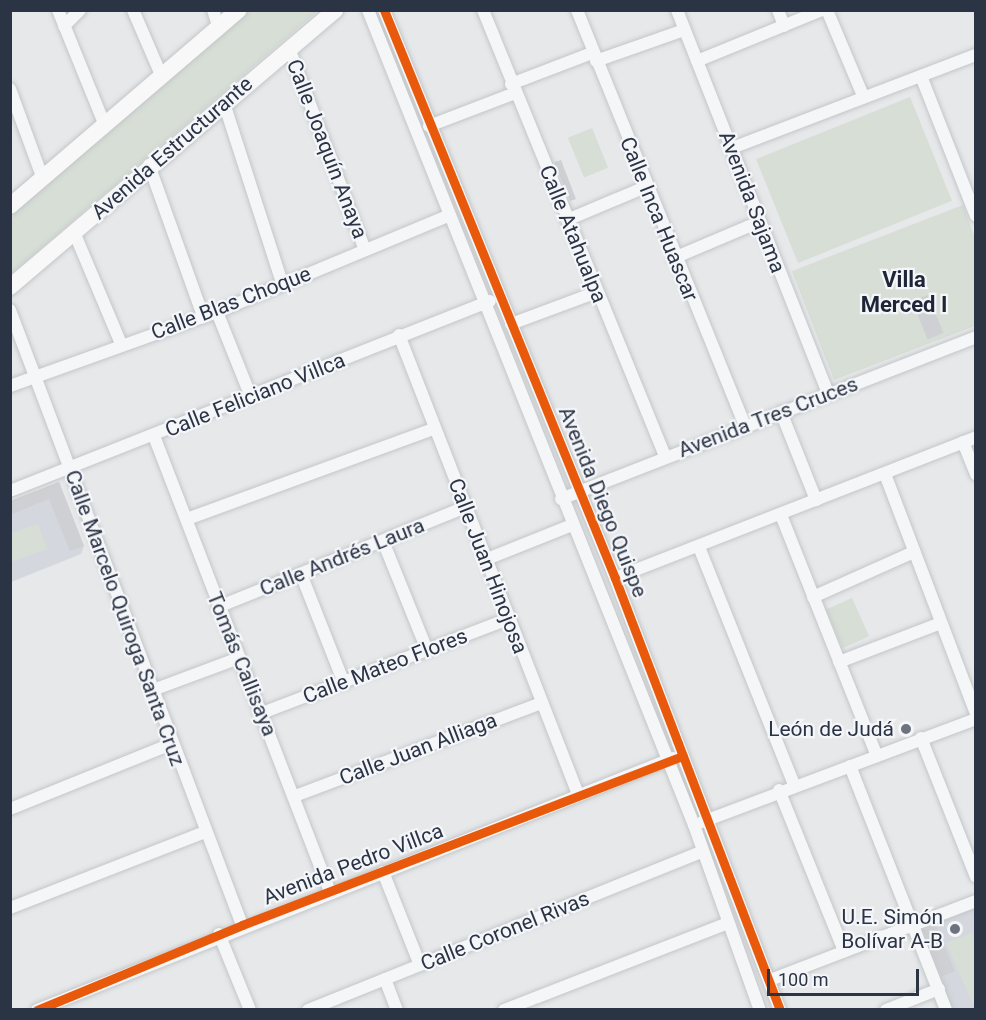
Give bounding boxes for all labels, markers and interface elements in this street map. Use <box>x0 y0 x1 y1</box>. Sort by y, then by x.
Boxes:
street label: Calle Joaquín Anaya <box>281 56 373 242</box>
street label: Avenida Estructurante <box>86 71 258 225</box>
street label: Avenida Sajama <box>713 128 791 276</box>
street label: Calle Inca Huascar <box>615 133 703 305</box>
street label: Calle Atahualpa <box>534 161 612 307</box>
street label: Calle Blas Choque <box>148 261 314 345</box>
district label: Villa Merced I <box>861 266 947 318</box>
street label: Calle Feliciano Villca <box>161 347 349 443</box>
street label: Avenida Tres Cruces <box>674 371 862 463</box>
street label: Avenida Diego Quispe <box>553 403 653 601</box>
street label: Calle Marcelo Quiroga Santa Cruz <box>60 467 190 769</box>
street label: Calle Juan Hinojosa <box>443 475 533 657</box>
street label: Calle Andrés Laura <box>256 512 428 602</box>
street label: Tomás Callisaya <box>202 588 282 740</box>
street label: Calle Mateo Flores <box>299 623 471 709</box>
street label: Calle Juan Alliaga <box>336 707 500 791</box>
place label: León de Judá <box>768 716 894 742</box>
marker: León de Judá <box>899 722 913 736</box>
street label: Avenida Pedro Villca <box>259 818 447 910</box>
street label: Calle Coronel Rivas <box>417 886 593 976</box>
place label: U.E. Simón Bolívar A-B <box>841 904 943 954</box>
marker: U.E. Simón Bolívar A-B <box>948 922 962 936</box>
scale bar <box>770 957 922 995</box>
text: 100 m <box>778 969 829 990</box>

